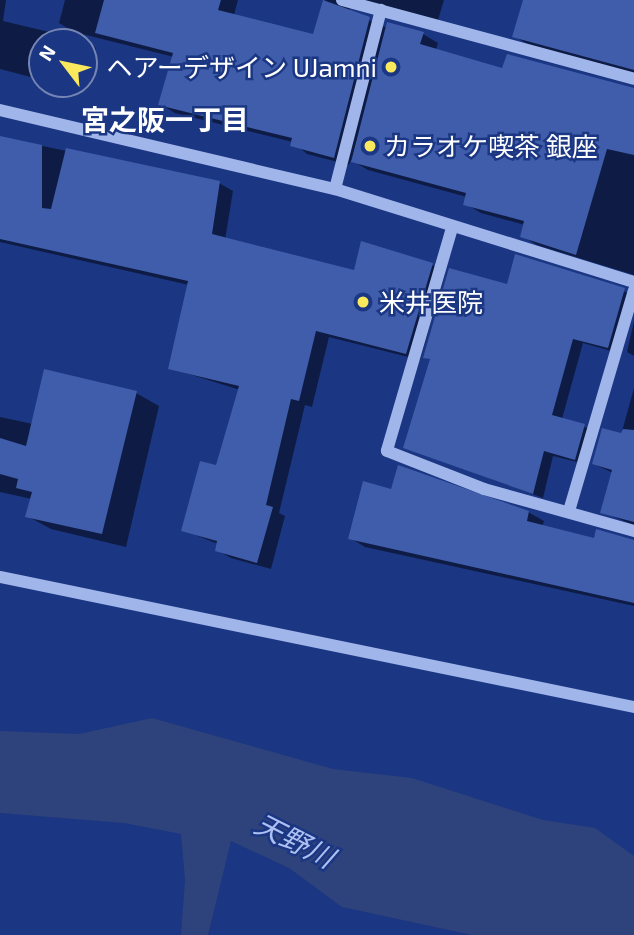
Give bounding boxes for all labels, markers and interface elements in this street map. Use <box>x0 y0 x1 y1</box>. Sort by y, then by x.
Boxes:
north arrow <box>28 28 98 98</box>
text: N <box>33 41 60 65</box>
place label: ヘアーデザイン UJamni <box>106 51 377 83</box>
marker: ヘアーデザイン UJamni <box>383 59 399 75</box>
district label: 宮之阪一丁目 <box>81 102 249 136</box>
place label: カラオケ喫茶 銀座 <box>384 130 598 162</box>
marker: カラオケ喫茶 銀座 <box>362 138 378 154</box>
place label: 米井医院 <box>379 286 483 318</box>
marker: 米井医院 <box>353 292 373 312</box>
water label: 天野川 <box>250 806 340 874</box>

